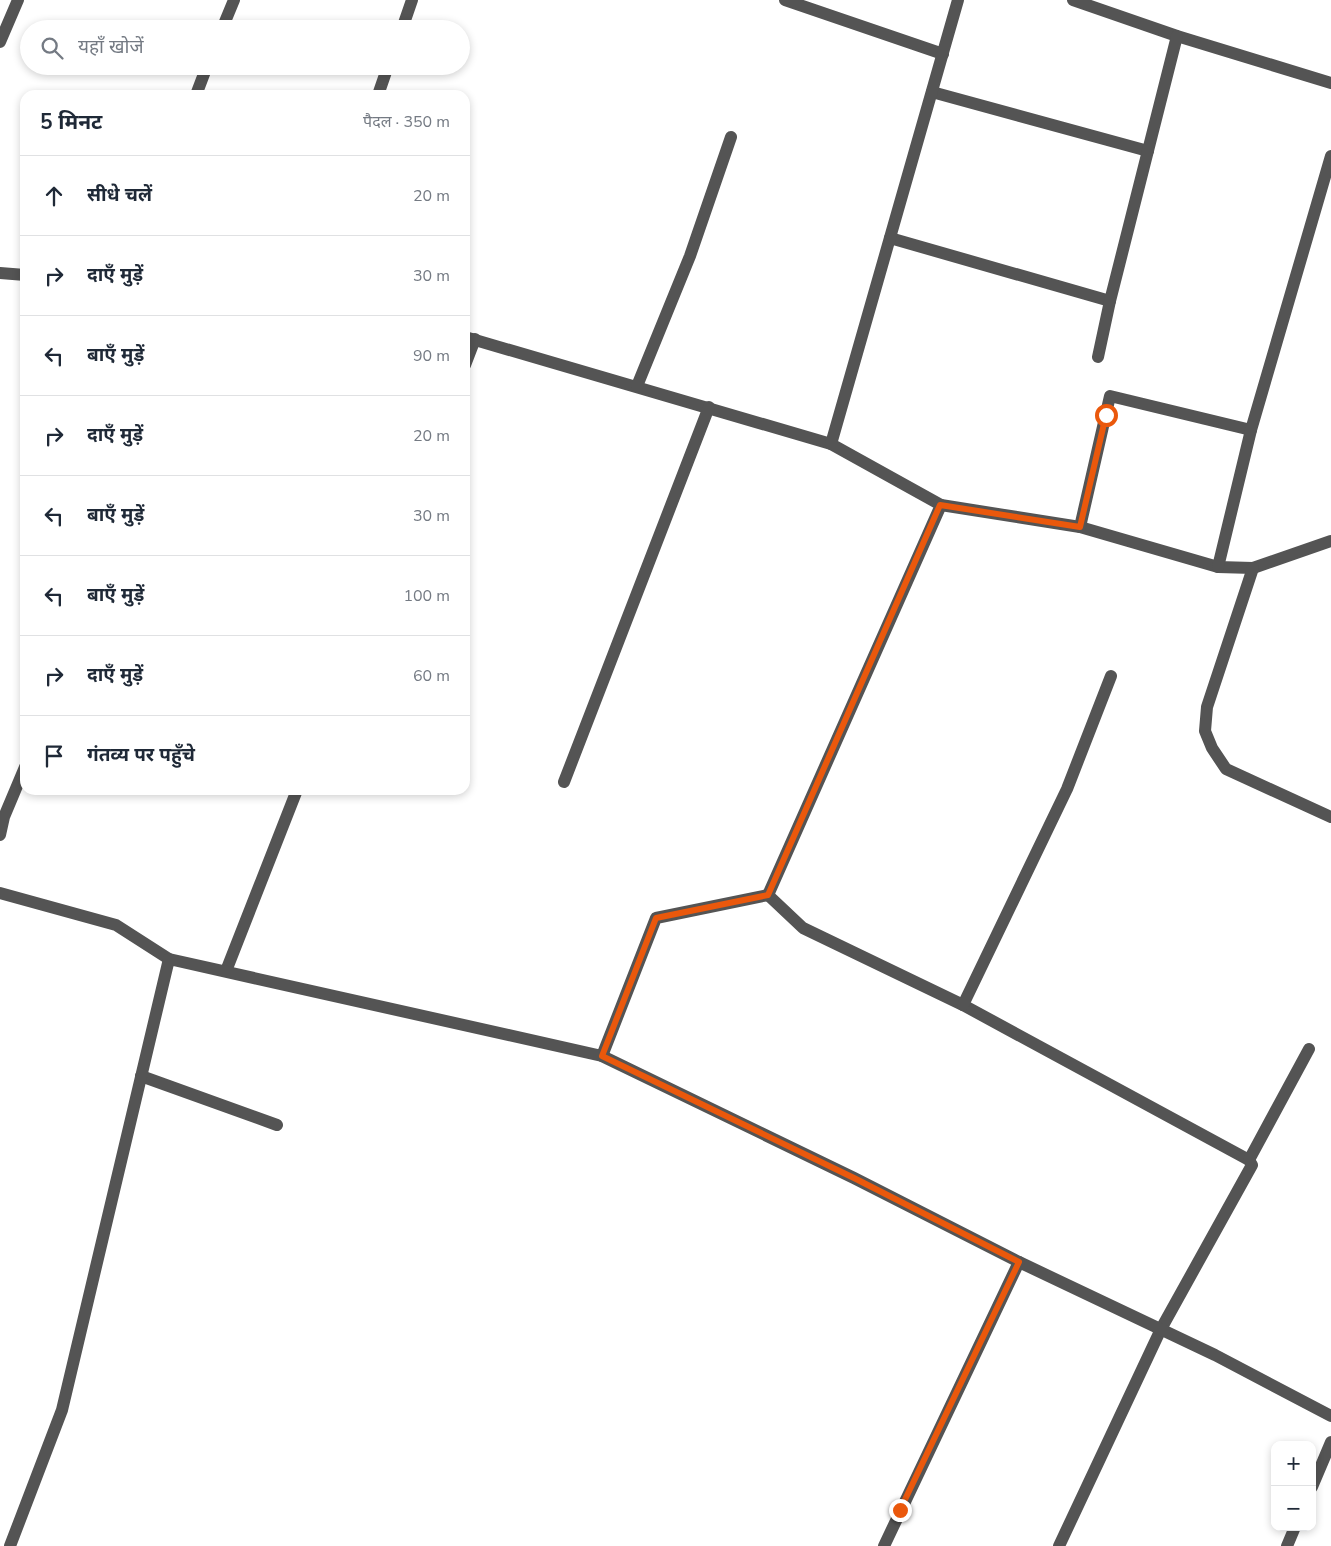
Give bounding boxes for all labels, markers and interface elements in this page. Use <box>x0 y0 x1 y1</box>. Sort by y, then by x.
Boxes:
search box <box>20 20 470 75</box>
icon: search <box>38 34 66 62</box>
text: यहाँ खोजें <box>78 34 143 60</box>
text: 5 मिनट <box>40 108 102 136</box>
text: पैदल · 350 m <box>363 111 450 133</box>
icon: ahead <box>40 182 68 210</box>
text: सीधे चलें <box>87 182 152 208</box>
text: 20 m <box>413 185 450 207</box>
icon: right <box>40 262 68 290</box>
text: दाएँ मुड़ें <box>87 262 143 288</box>
text: 30 m <box>413 265 450 287</box>
icon: left <box>40 342 68 370</box>
text: बाएँ मुड़ें <box>87 342 144 368</box>
text: 90 m <box>413 345 450 367</box>
route start <box>1095 404 1118 427</box>
icon: right <box>40 422 68 450</box>
text: दाएँ मुड़ें <box>87 422 143 448</box>
text: 20 m <box>413 425 450 447</box>
icon: left <box>40 502 68 530</box>
text: बाएँ मुड़ें <box>87 502 144 528</box>
text: 30 m <box>413 505 450 527</box>
icon: left <box>40 582 68 610</box>
text: बाएँ मुड़ें <box>87 582 144 608</box>
text: 100 m <box>403 585 450 607</box>
icon: right <box>40 662 68 690</box>
text: दाएँ मुड़ें <box>87 662 143 688</box>
text: 60 m <box>413 665 450 687</box>
icon: arrive <box>40 742 68 770</box>
text: गंतव्य पर पहुँचे <box>87 742 195 768</box>
map controls <box>1271 1441 1316 1531</box>
button: + <box>1271 1441 1316 1486</box>
button: − <box>1271 1486 1316 1531</box>
route end <box>889 1499 912 1522</box>

